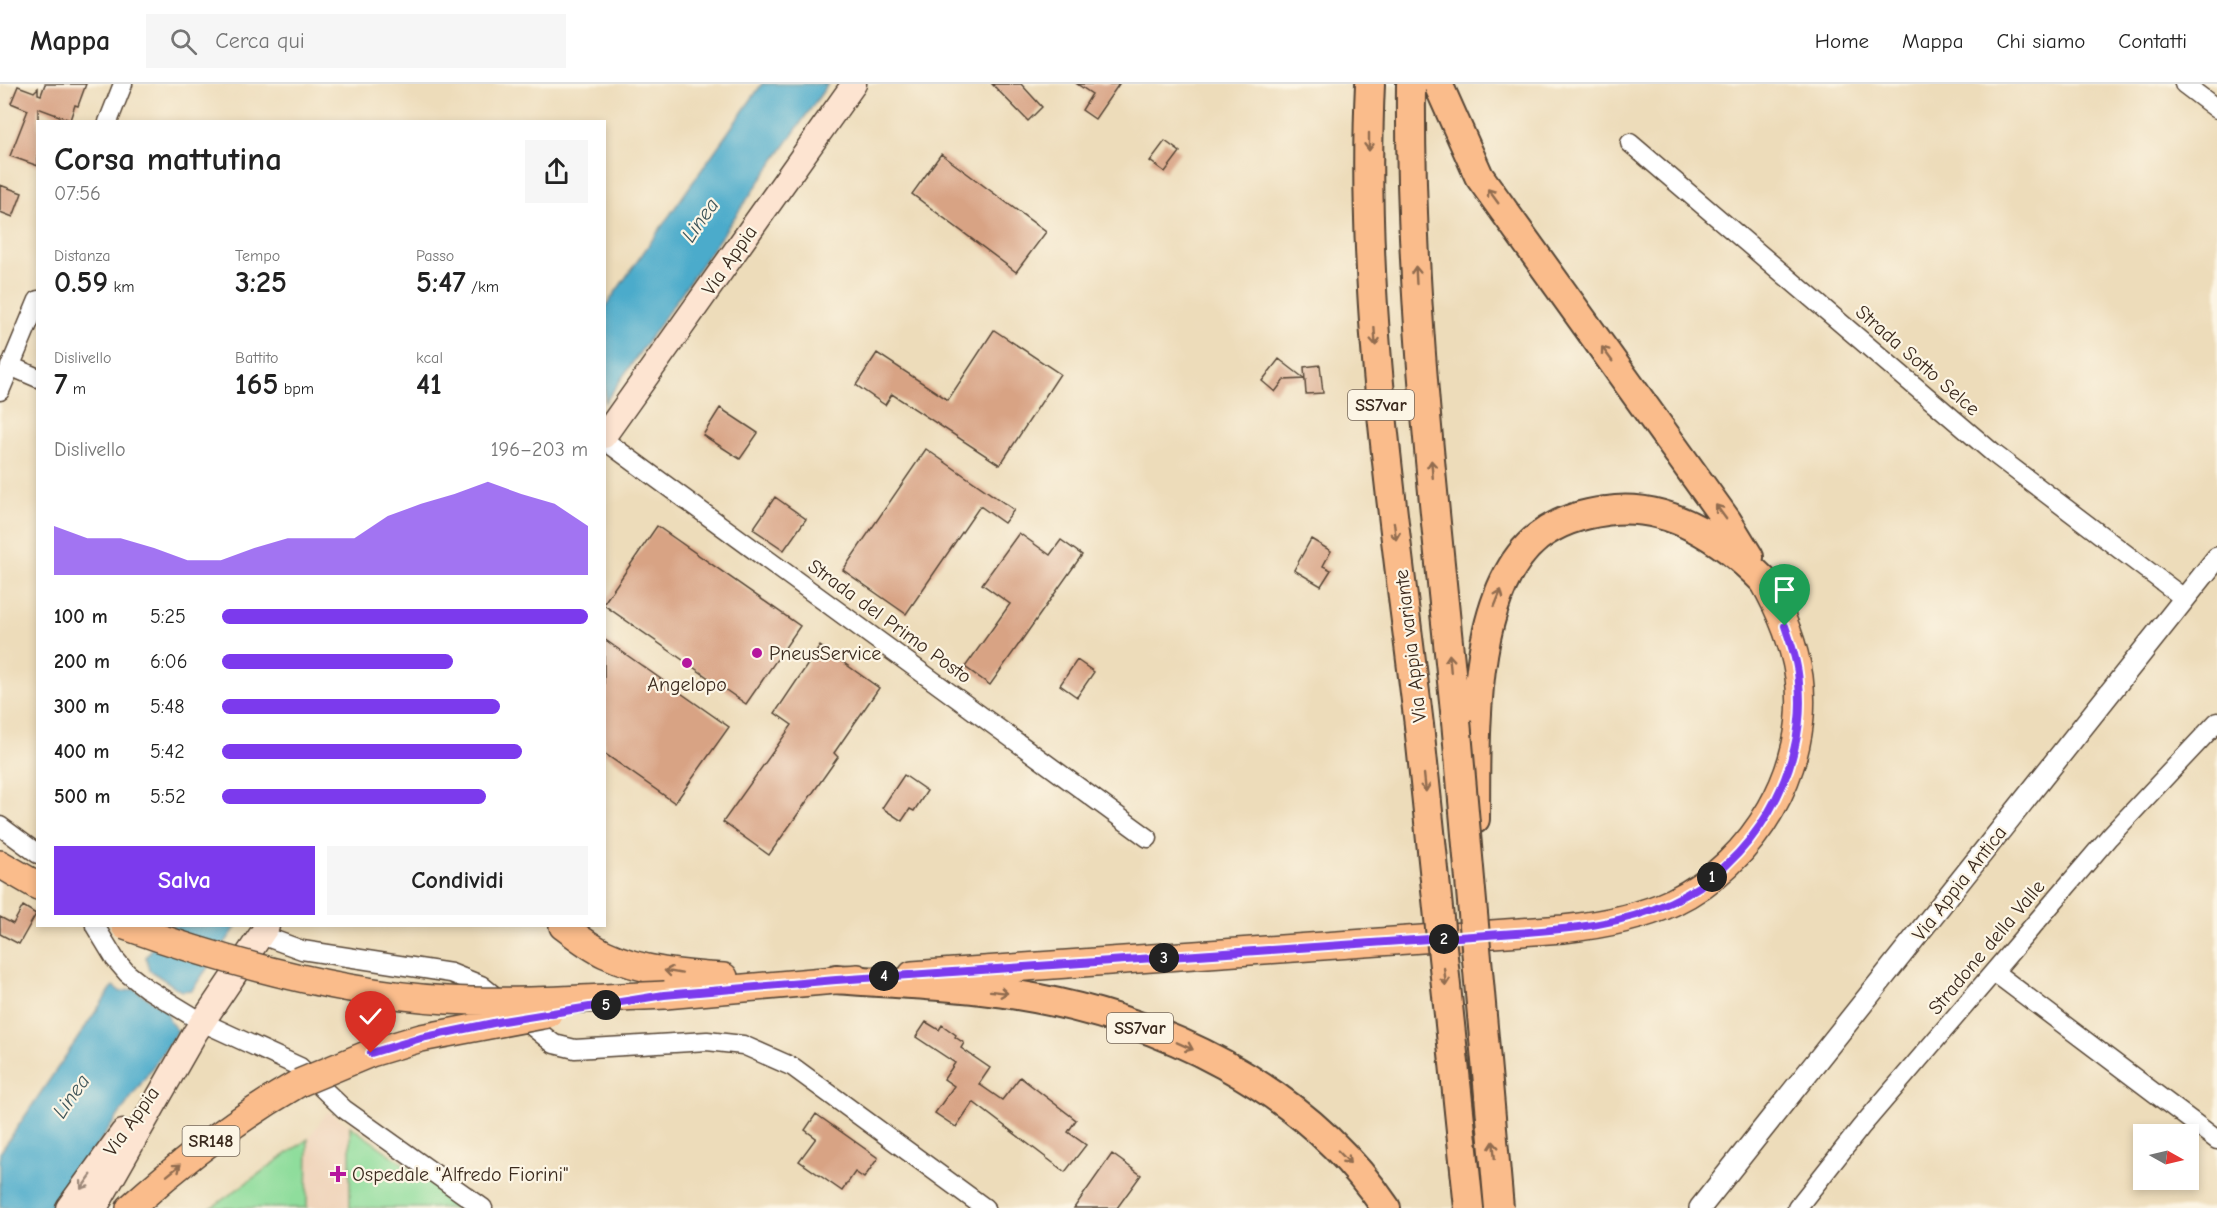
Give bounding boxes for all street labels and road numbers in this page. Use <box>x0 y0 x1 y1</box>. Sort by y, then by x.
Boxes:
street label: Via Appia <box>697 221 762 300</box>
street label: Strada Sotto Selce <box>1851 300 1984 421</box>
road number: SS7var <box>1348 390 1414 420</box>
street label: Strada del Primo Posto <box>804 554 976 688</box>
street label: Via Appia variante <box>1390 568 1431 724</box>
street label: Via Appia Antica <box>1907 821 2011 945</box>
street label: Stradone della Valle <box>1923 875 2049 1019</box>
road number: SS7var <box>1107 1013 1173 1043</box>
street label: Via Appia <box>99 1082 164 1160</box>
road number: SR148 <box>182 1126 240 1156</box>

